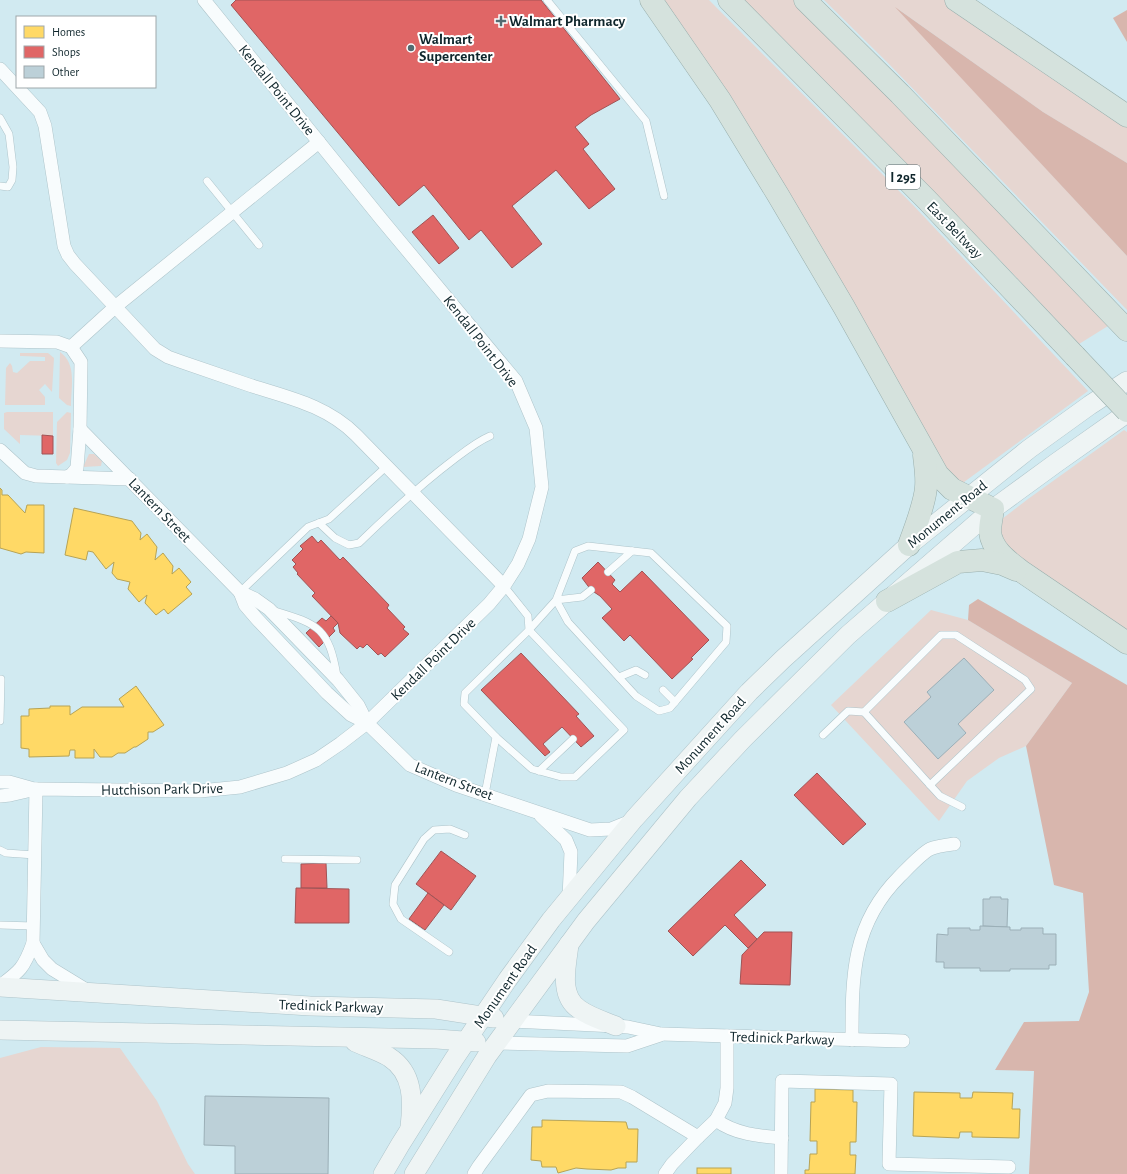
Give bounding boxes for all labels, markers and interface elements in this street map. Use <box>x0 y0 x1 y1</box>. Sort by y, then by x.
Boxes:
place label: Walmart Pharmacy <box>509 14 625 29</box>
legend <box>16 16 156 88</box>
marker: Walmart Pharmacy <box>496 16 506 26</box>
text: Homes <box>52 26 85 38</box>
place label: Walmart Supercenter <box>419 32 493 64</box>
street label: Kendall Point Drive <box>236 42 318 138</box>
marker: Walmart Supercenter <box>406 43 416 53</box>
text: Shops <box>52 46 80 58</box>
text: Other <box>52 66 79 78</box>
road number: I 295 <box>886 165 920 189</box>
street label: East Beltway <box>924 199 986 262</box>
street label: Kendall Point Drive <box>440 293 521 390</box>
street label: Lantern Street <box>126 475 194 545</box>
street label: Monument Road <box>905 478 990 551</box>
street label: Kendall Point Drive <box>388 615 479 703</box>
street label: Monument Road <box>672 694 749 777</box>
street label: Lantern Street <box>413 760 495 803</box>
street label: Hutchison Park Drive <box>101 781 223 798</box>
street label: Monument Road <box>471 942 540 1031</box>
street label: Tredinick Parkway <box>278 997 384 1016</box>
street label: Tredinick Parkway <box>729 1029 835 1048</box>

